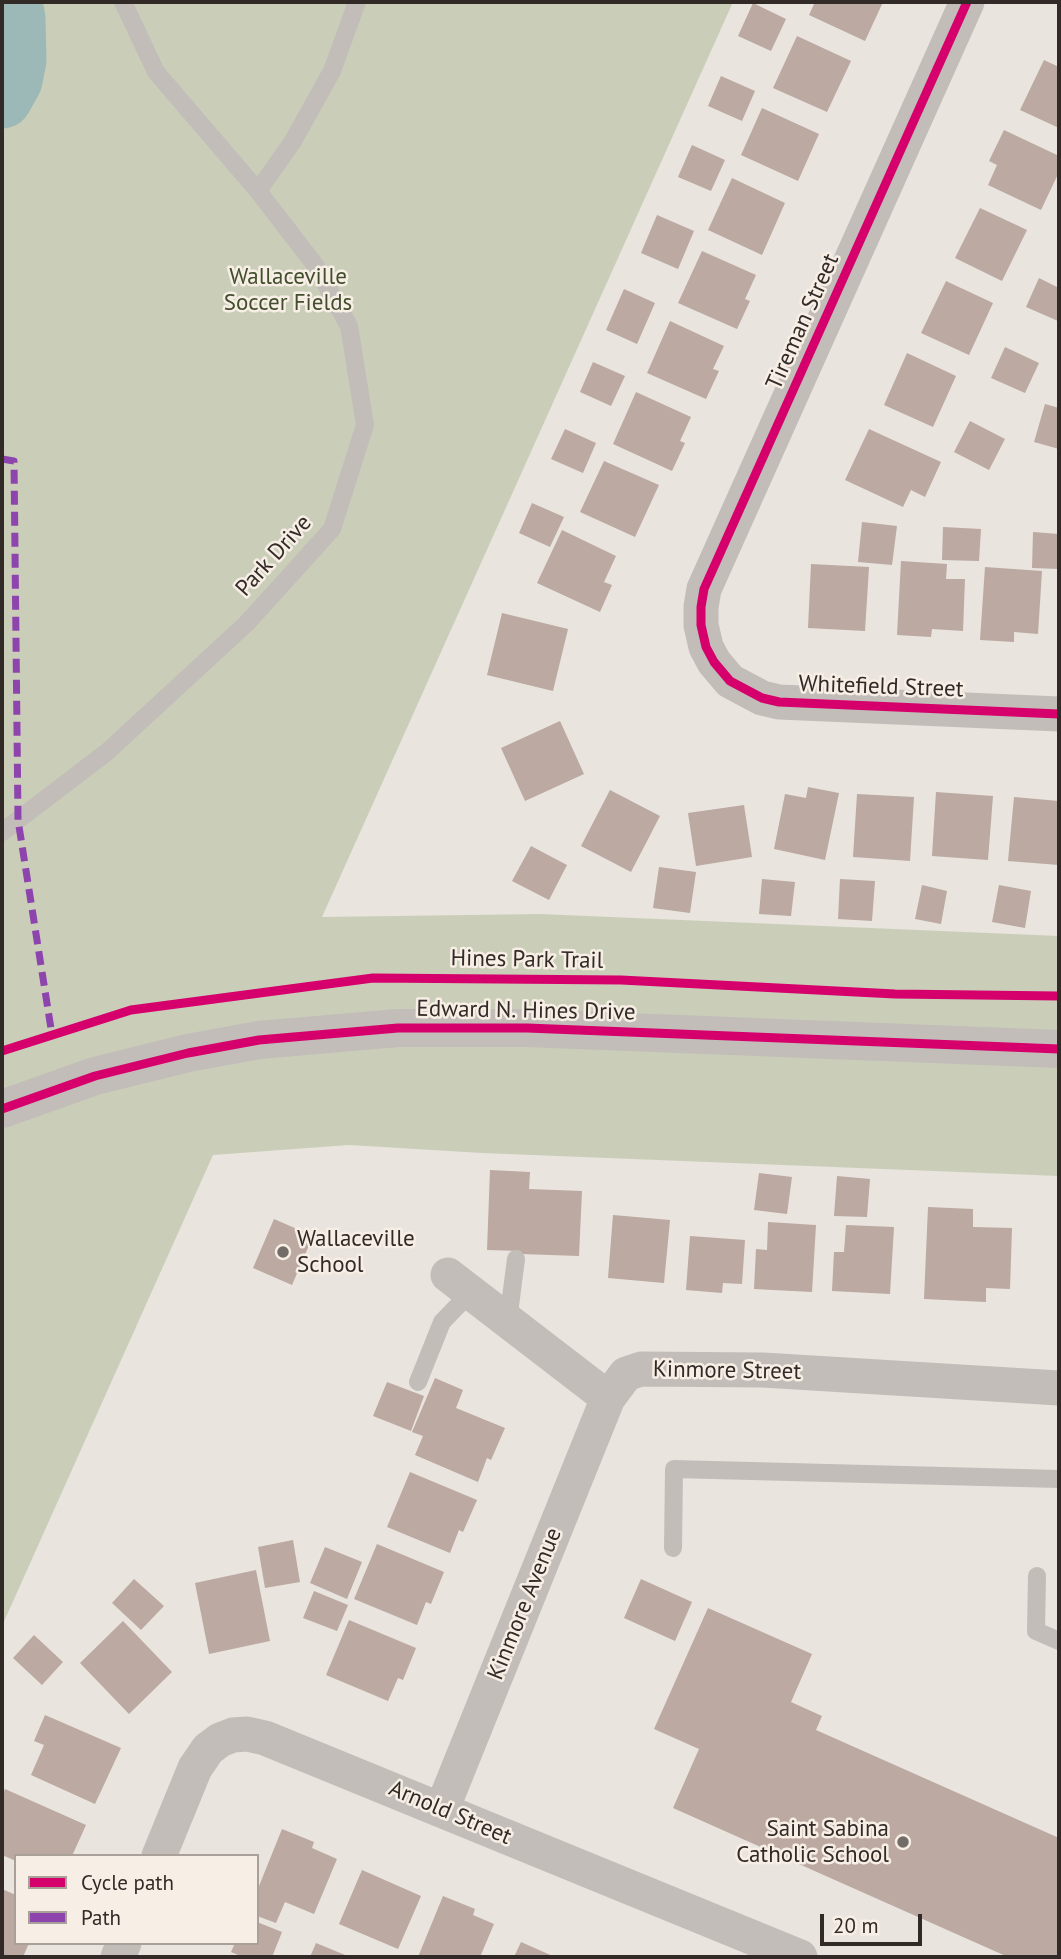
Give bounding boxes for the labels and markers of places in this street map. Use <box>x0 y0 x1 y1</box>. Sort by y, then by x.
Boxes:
place label: Wallaceville School <box>297 1225 415 1279</box>
marker: Wallaceville School <box>275 1244 291 1260</box>
place label: Saint Sabina Catholic School <box>736 1815 889 1869</box>
marker: Saint Sabina Catholic School <box>895 1834 911 1850</box>

